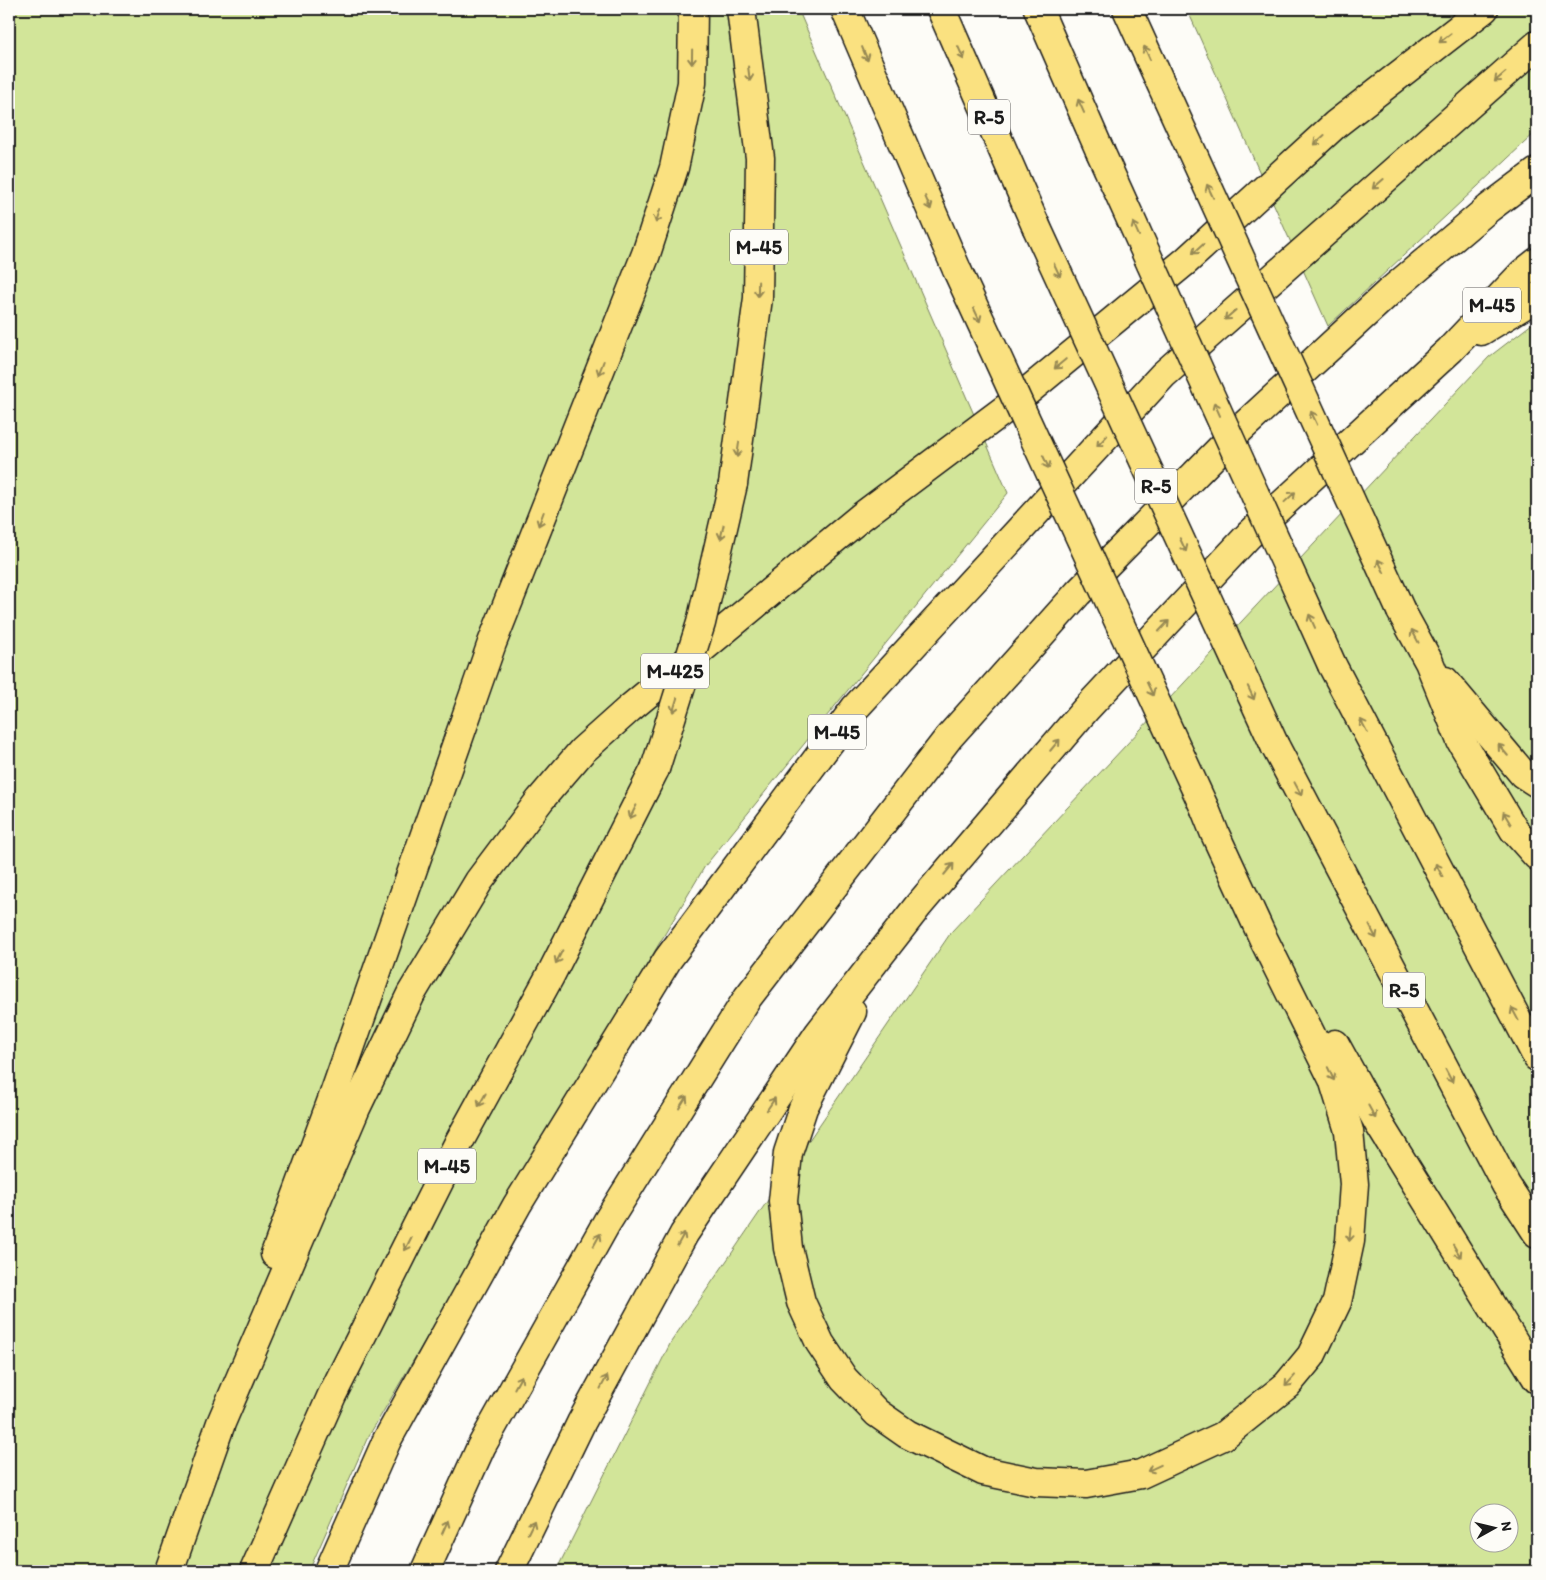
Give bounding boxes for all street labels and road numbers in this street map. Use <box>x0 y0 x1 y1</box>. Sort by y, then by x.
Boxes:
road number: R-5 <box>968 100 1010 134</box>
road number: M-45 <box>730 230 788 264</box>
road number: M-45 <box>1463 288 1521 322</box>
road number: R-5 <box>1135 468 1177 504</box>
road number: M-425 <box>641 654 709 688</box>
road number: M-45 <box>808 714 866 750</box>
road number: R-5 <box>1383 972 1425 1008</box>
road number: M-45 <box>418 1148 476 1184</box>

